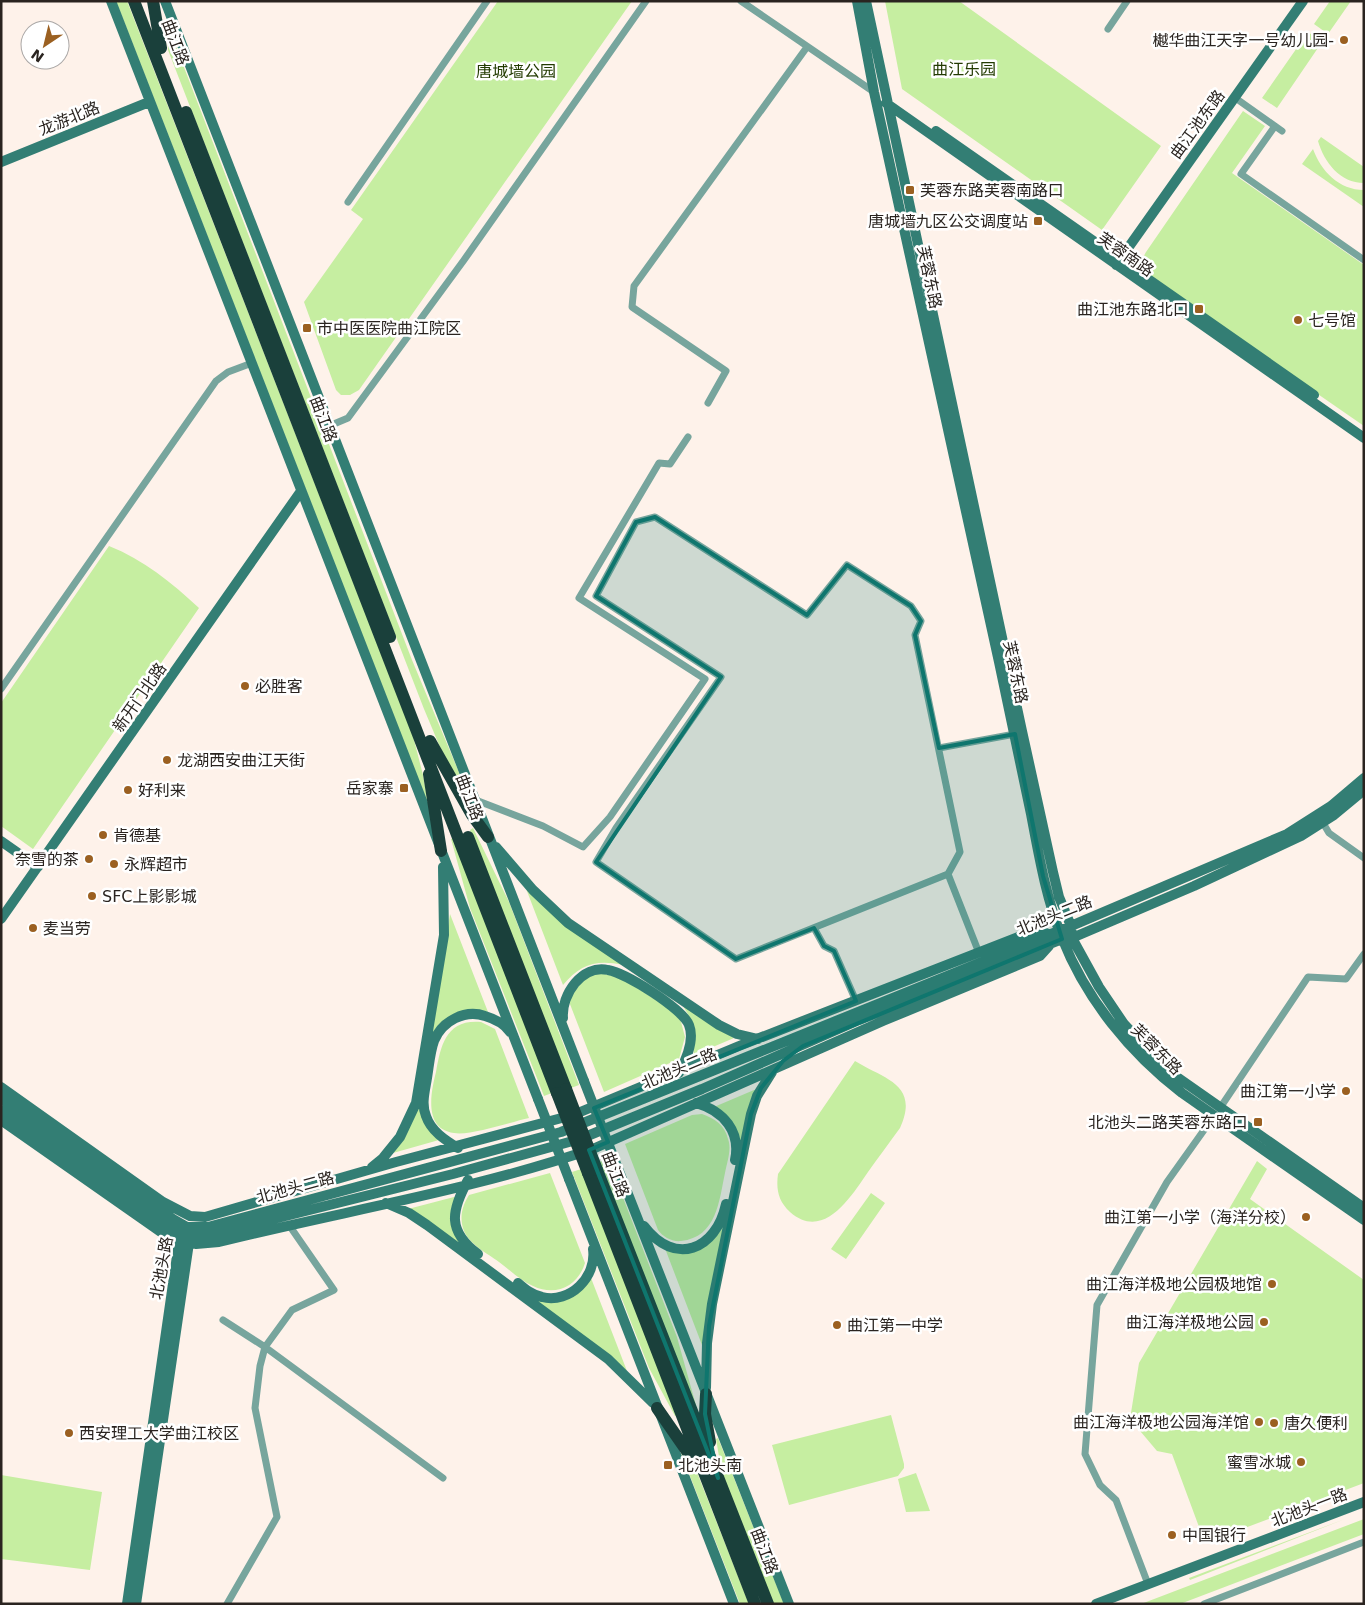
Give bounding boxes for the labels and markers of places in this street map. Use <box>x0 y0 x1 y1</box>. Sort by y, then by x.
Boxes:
place label: 樾华曲江天字一号幼儿园- <box>1152 31 1334 50</box>
marker: 樾华曲江天字一号幼儿园- <box>1338 34 1350 46</box>
place label: 芙蓉东路芙蓉南路口 <box>920 181 1064 200</box>
marker: 芙蓉东路芙蓉南路口 <box>904 184 916 196</box>
place label: 唐城墙九区公交调度站 <box>868 212 1028 231</box>
marker: 唐城墙九区公交调度站 <box>1032 215 1044 227</box>
place label: 曲江池东路北口 <box>1077 300 1189 319</box>
marker: 曲江池东路北口 <box>1193 303 1205 315</box>
place label: 七号馆 <box>1308 311 1356 330</box>
marker: 七号馆 <box>1292 314 1304 326</box>
place label: 市中医医院曲江院区 <box>317 319 461 338</box>
marker: 市中医医院曲江院区 <box>301 322 313 334</box>
place label: 必胜客 <box>255 677 303 696</box>
marker: 必胜客 <box>239 680 251 692</box>
place label: 龙湖西安曲江天街 <box>177 751 305 770</box>
marker: 龙湖西安曲江天街 <box>161 754 173 766</box>
place label: 岳家寨 <box>346 779 394 798</box>
place label: 好利来 <box>138 781 186 800</box>
marker: 岳家寨 <box>398 782 410 794</box>
marker: 好利来 <box>122 784 134 796</box>
place label: 肯德基 <box>113 826 161 845</box>
marker: 肯德基 <box>97 829 109 841</box>
place label: 奈雪的茶 <box>15 850 79 869</box>
marker: 奈雪的茶 <box>83 853 95 865</box>
place label: 永辉超市 <box>124 855 188 874</box>
marker: 永辉超市 <box>108 858 120 870</box>
place label: SFC上影影城 <box>102 887 197 906</box>
marker: SFC上影影城 <box>86 890 98 902</box>
place label: 麦当劳 <box>43 919 91 938</box>
marker: 麦当劳 <box>27 922 39 934</box>
place label: 曲江第一小学 <box>1240 1082 1336 1101</box>
marker: 曲江第一小学 <box>1340 1085 1352 1097</box>
place label: 北池头二路芙蓉东路口 <box>1088 1113 1248 1132</box>
marker: 北池头二路芙蓉东路口 <box>1252 1116 1264 1128</box>
place label: 曲江第一小学（海洋分校） <box>1104 1208 1296 1227</box>
marker: 曲江第一小学（海洋分校） <box>1300 1211 1312 1223</box>
place label: 曲江海洋极地公园极地馆 <box>1086 1275 1262 1294</box>
marker: 曲江海洋极地公园极地馆 <box>1266 1278 1278 1290</box>
place label: 曲江海洋极地公园 <box>1126 1313 1254 1332</box>
place label: 曲江第一中学 <box>847 1316 943 1335</box>
marker: 曲江海洋极地公园 <box>1258 1316 1270 1328</box>
marker: 曲江第一中学 <box>831 1319 843 1331</box>
place label: 曲江海洋极地公园海洋馆 <box>1073 1413 1249 1432</box>
place label: 唐久便利 <box>1284 1414 1348 1433</box>
marker: 曲江海洋极地公园海洋馆 <box>1253 1416 1265 1428</box>
marker: 唐久便利 <box>1268 1417 1280 1429</box>
place label: 西安理工大学曲江校区 <box>79 1424 239 1443</box>
marker: 西安理工大学曲江校区 <box>63 1427 75 1439</box>
place label: 蜜雪冰城 <box>1227 1453 1291 1472</box>
place label: 北池头南 <box>678 1456 742 1475</box>
marker: 蜜雪冰城 <box>1295 1456 1307 1468</box>
marker: 北池头南 <box>662 1459 674 1471</box>
place label: 中国银行 <box>1182 1526 1246 1545</box>
marker: 中国银行 <box>1166 1529 1178 1541</box>

